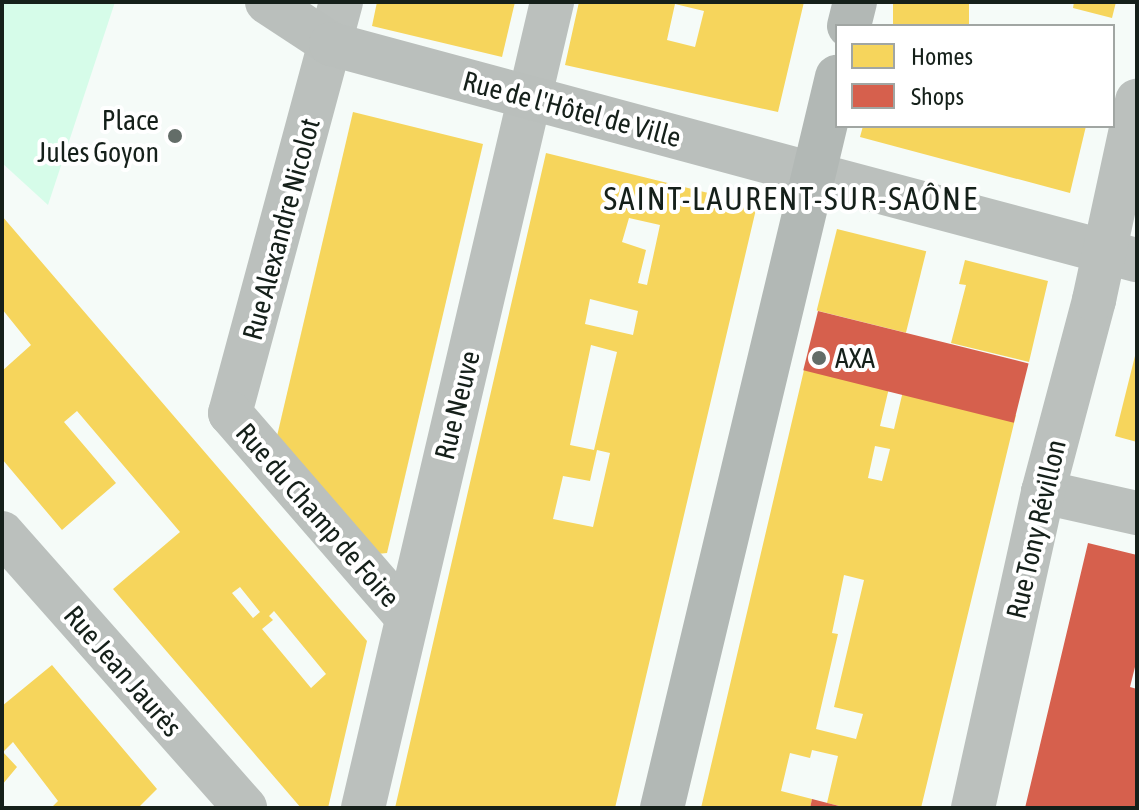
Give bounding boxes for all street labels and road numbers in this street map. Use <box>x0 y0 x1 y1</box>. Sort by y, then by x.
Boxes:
street label: Rue de l'Hôtel de Ville <box>459 64 685 154</box>
street label: Rue Alexandre Nicolot <box>235 114 327 344</box>
street label: Rue Neuve <box>427 347 487 463</box>
street label: Rue du Champ de Foire <box>229 416 407 614</box>
street label: Rue Tony Révillon <box>999 436 1073 622</box>
street label: Rue Jean Jaurès <box>57 599 189 743</box>

